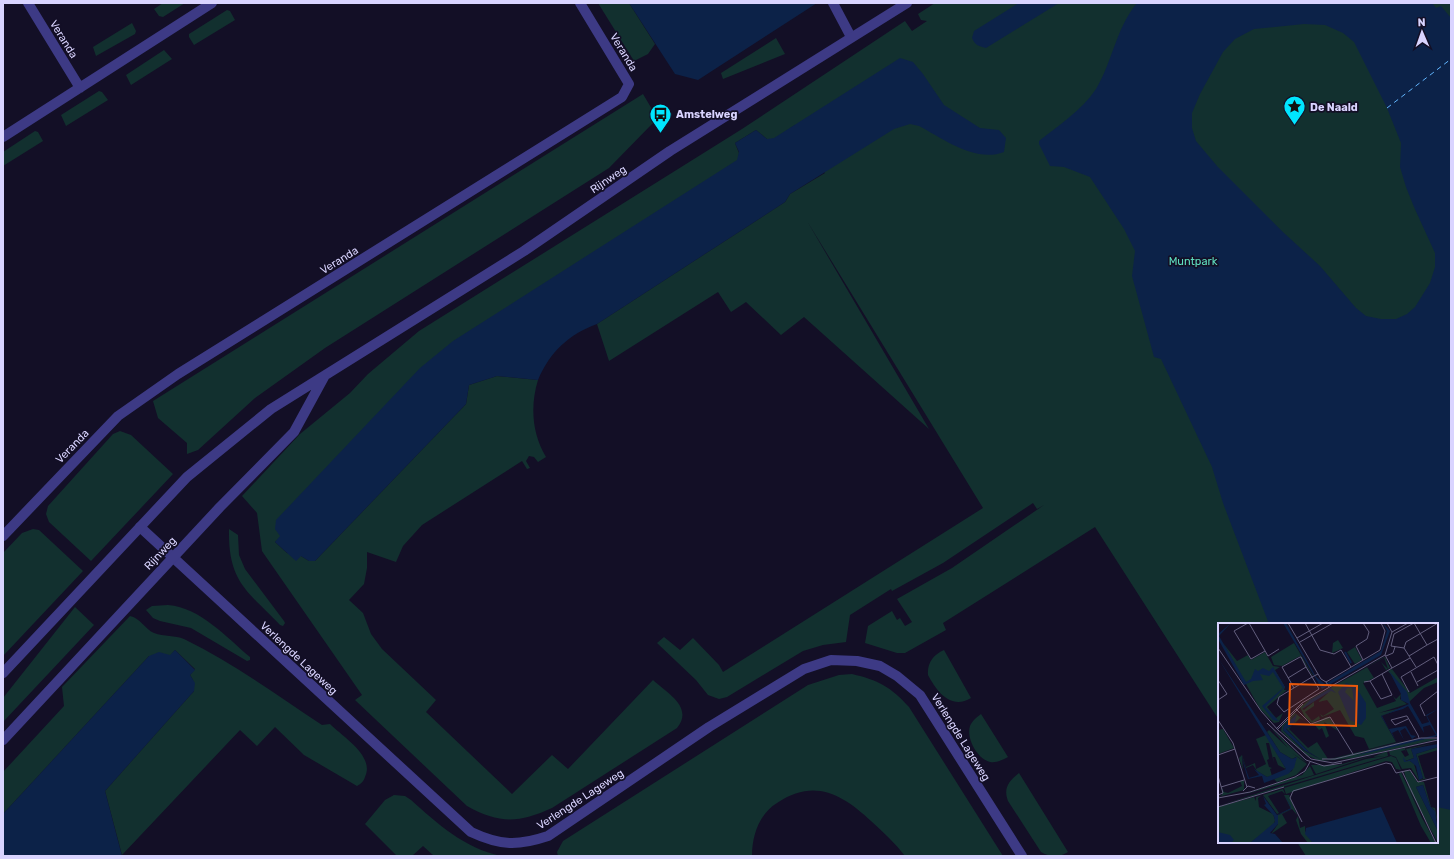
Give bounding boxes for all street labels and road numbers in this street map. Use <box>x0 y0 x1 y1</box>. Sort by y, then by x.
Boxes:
street label: Veranda <box>47 18 80 61</box>
street label: Veranda <box>607 31 640 74</box>
street label: Rijnweg <box>588 163 629 196</box>
street label: Veranda <box>318 244 361 277</box>
street label: Veranda <box>53 427 92 466</box>
street label: Rijnweg <box>142 534 179 573</box>
street label: Verlengde Lageweg <box>257 619 340 697</box>
street label: Verlengde Lageweg <box>928 691 993 783</box>
street label: Verlengde Lageweg <box>535 767 626 832</box>

